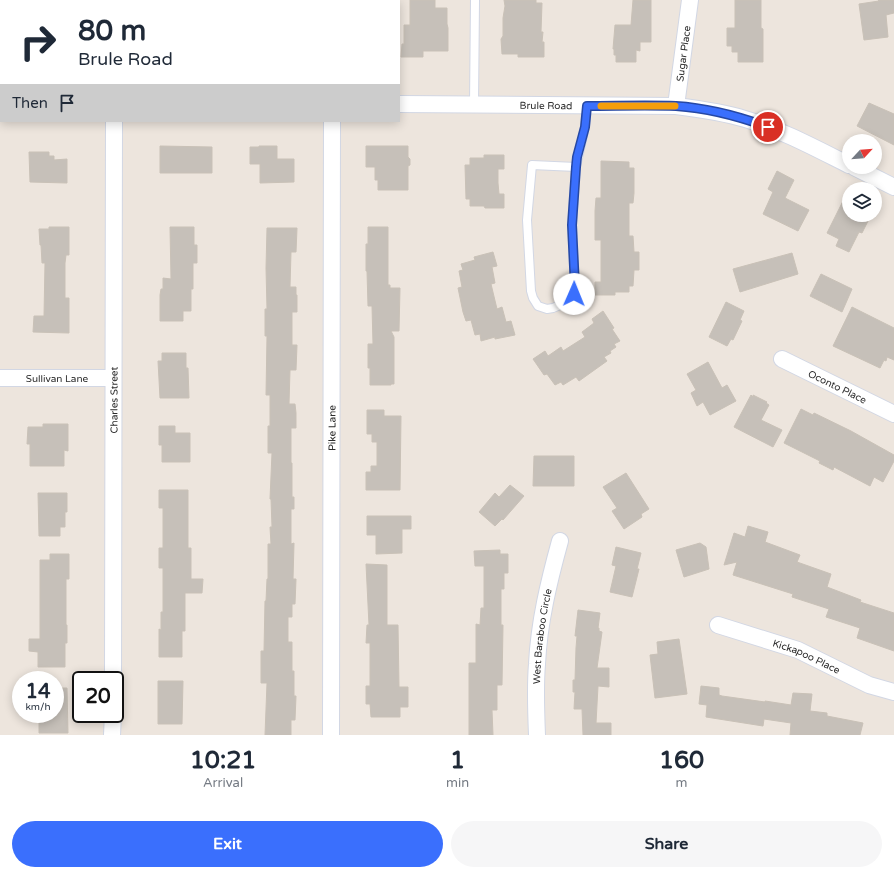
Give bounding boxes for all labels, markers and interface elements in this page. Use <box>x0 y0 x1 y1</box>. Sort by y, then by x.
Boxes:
text: 80 m <box>78 14 146 48</box>
icon: right <box>12 16 64 68</box>
street label: Sugar Place <box>674 25 694 82</box>
text: Brule Road <box>78 48 173 70</box>
icon: arrive <box>56 92 78 114</box>
text: Then <box>12 94 48 112</box>
street label: Brule Road <box>520 100 572 112</box>
pin <box>751 110 785 144</box>
icon: arrive <box>757 116 779 138</box>
north arrow <box>842 134 882 174</box>
map controls <box>842 134 882 222</box>
button: layers <box>842 182 882 222</box>
position arrow <box>553 273 595 315</box>
street label: Charles Street <box>108 366 121 433</box>
street label: Oconto Place <box>806 368 869 407</box>
street label: Sullivan Lane <box>26 373 89 385</box>
street label: Pike Lane <box>326 405 339 451</box>
street label: West Baraboo Circle <box>531 587 555 684</box>
street label: Kickapoo Place <box>771 637 842 677</box>
speed limit sign: 20 <box>72 671 124 723</box>
text: 14 <box>25 680 51 704</box>
text: km/h <box>25 701 51 713</box>
text: 10:21 <box>190 746 256 775</box>
text: 1 <box>450 746 465 775</box>
text: 160 <box>659 746 704 775</box>
text: Arrival <box>203 775 243 791</box>
text: min <box>446 775 469 791</box>
text: m <box>676 775 688 791</box>
button: Exit <box>12 821 443 867</box>
button: Share <box>451 821 882 867</box>

